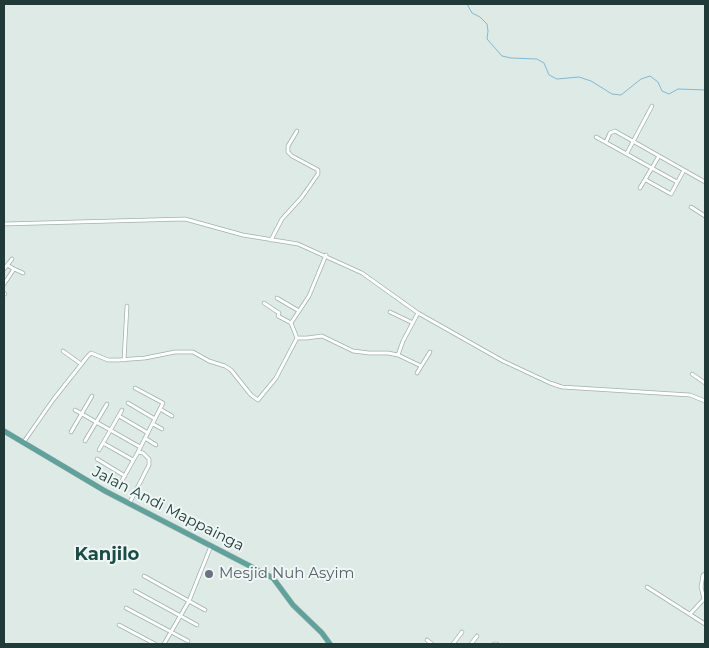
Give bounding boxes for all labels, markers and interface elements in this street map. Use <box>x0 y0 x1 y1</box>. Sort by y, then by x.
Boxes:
street label: Jalan Andi Mappainga <box>89 463 247 555</box>
district label: Kanjilo <box>75 544 139 566</box>
place label: Mesjid Nuh Asyim <box>219 565 354 583</box>
marker: Mesjid Nuh Asyim <box>203 568 215 580</box>

